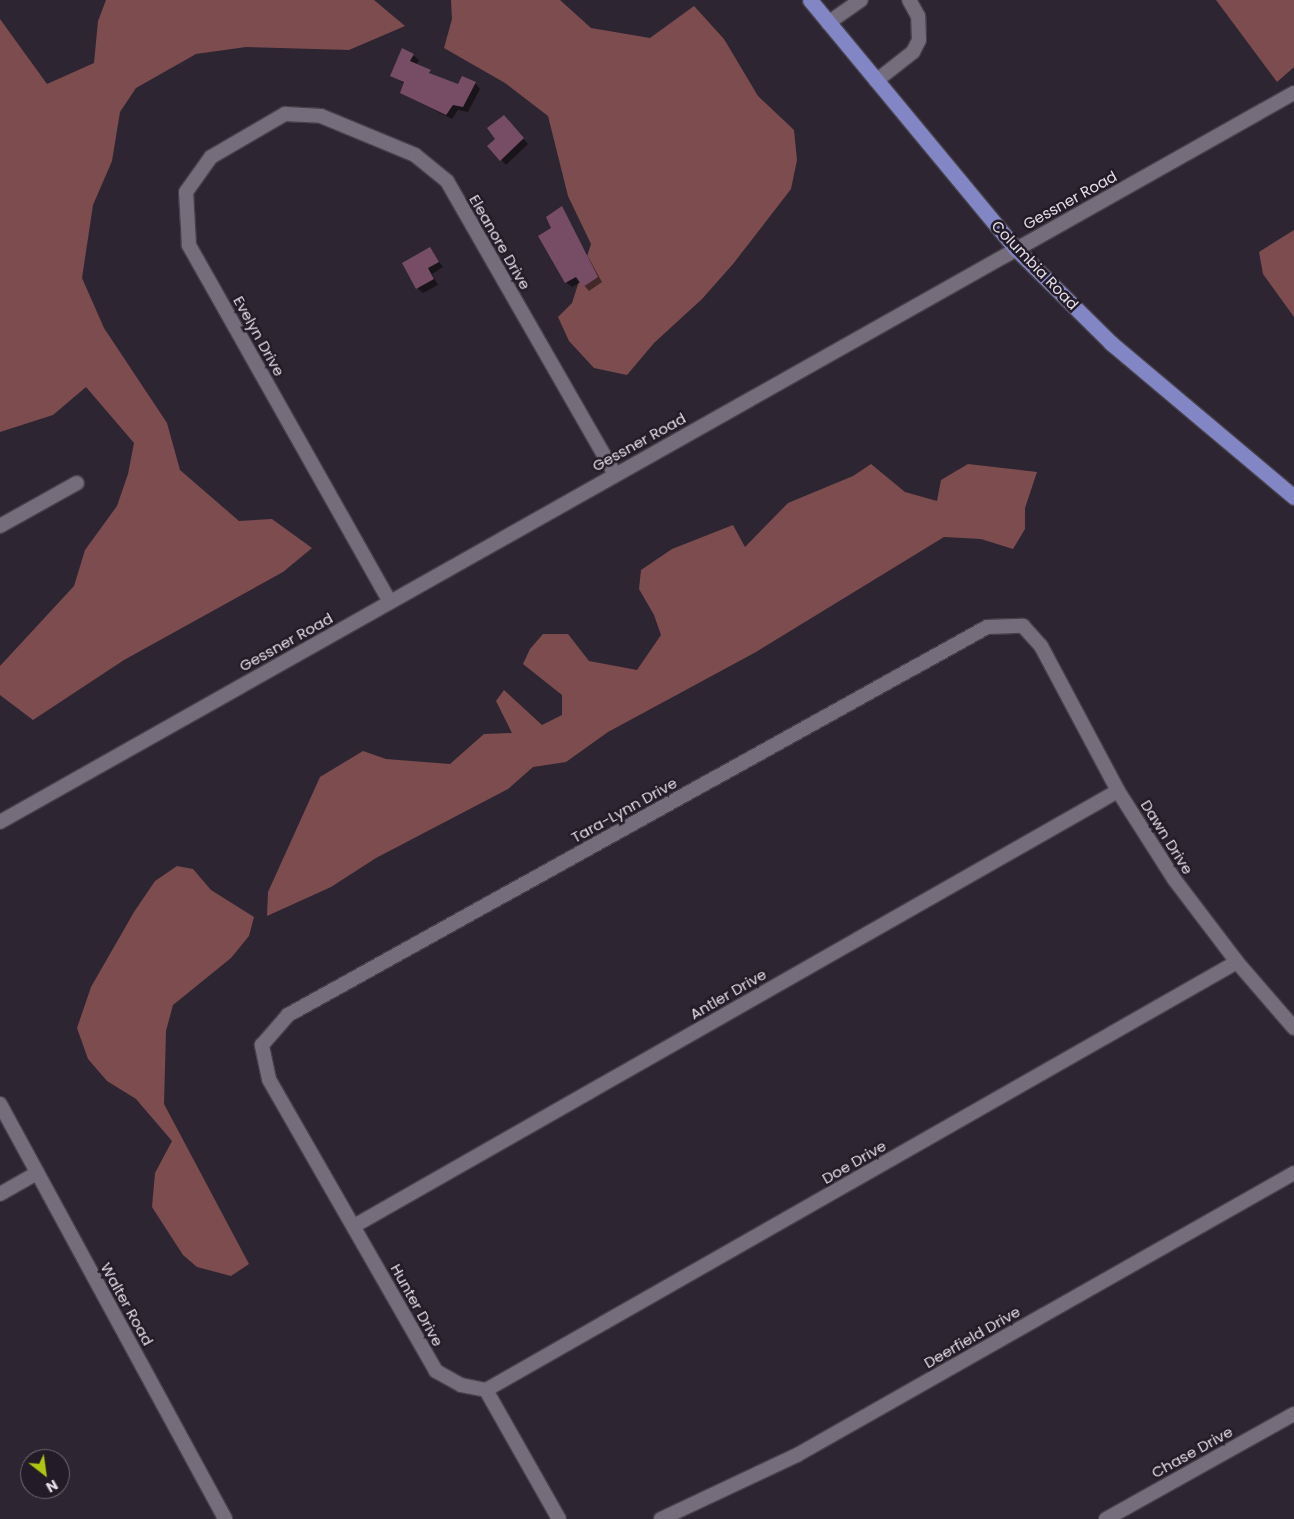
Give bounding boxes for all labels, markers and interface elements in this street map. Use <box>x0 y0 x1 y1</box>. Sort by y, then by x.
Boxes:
street label: Gessner Road <box>1020 167 1120 233</box>
street label: Eleanore Drive <box>466 191 534 293</box>
street label: Columbia Road <box>988 217 1082 313</box>
street label: Evelyn Drive <box>230 293 288 379</box>
street label: Gessner Road <box>589 409 689 475</box>
street label: Gessner Road <box>236 609 336 675</box>
street label: Tara-Lynn Drive <box>568 774 680 846</box>
street label: Dawn Drive <box>1137 797 1197 877</box>
street label: Antler Drive <box>687 965 769 1023</box>
street label: Doe Drive <box>819 1136 889 1188</box>
street label: Walter Road <box>97 1259 157 1349</box>
street label: Hunter Drive <box>387 1261 447 1349</box>
street label: Deerfield Drive <box>921 1302 1023 1372</box>
street label: Chase Drive <box>1148 1422 1236 1482</box>
north arrow <box>20 1449 70 1499</box>
text: N <box>42 1475 62 1497</box>

